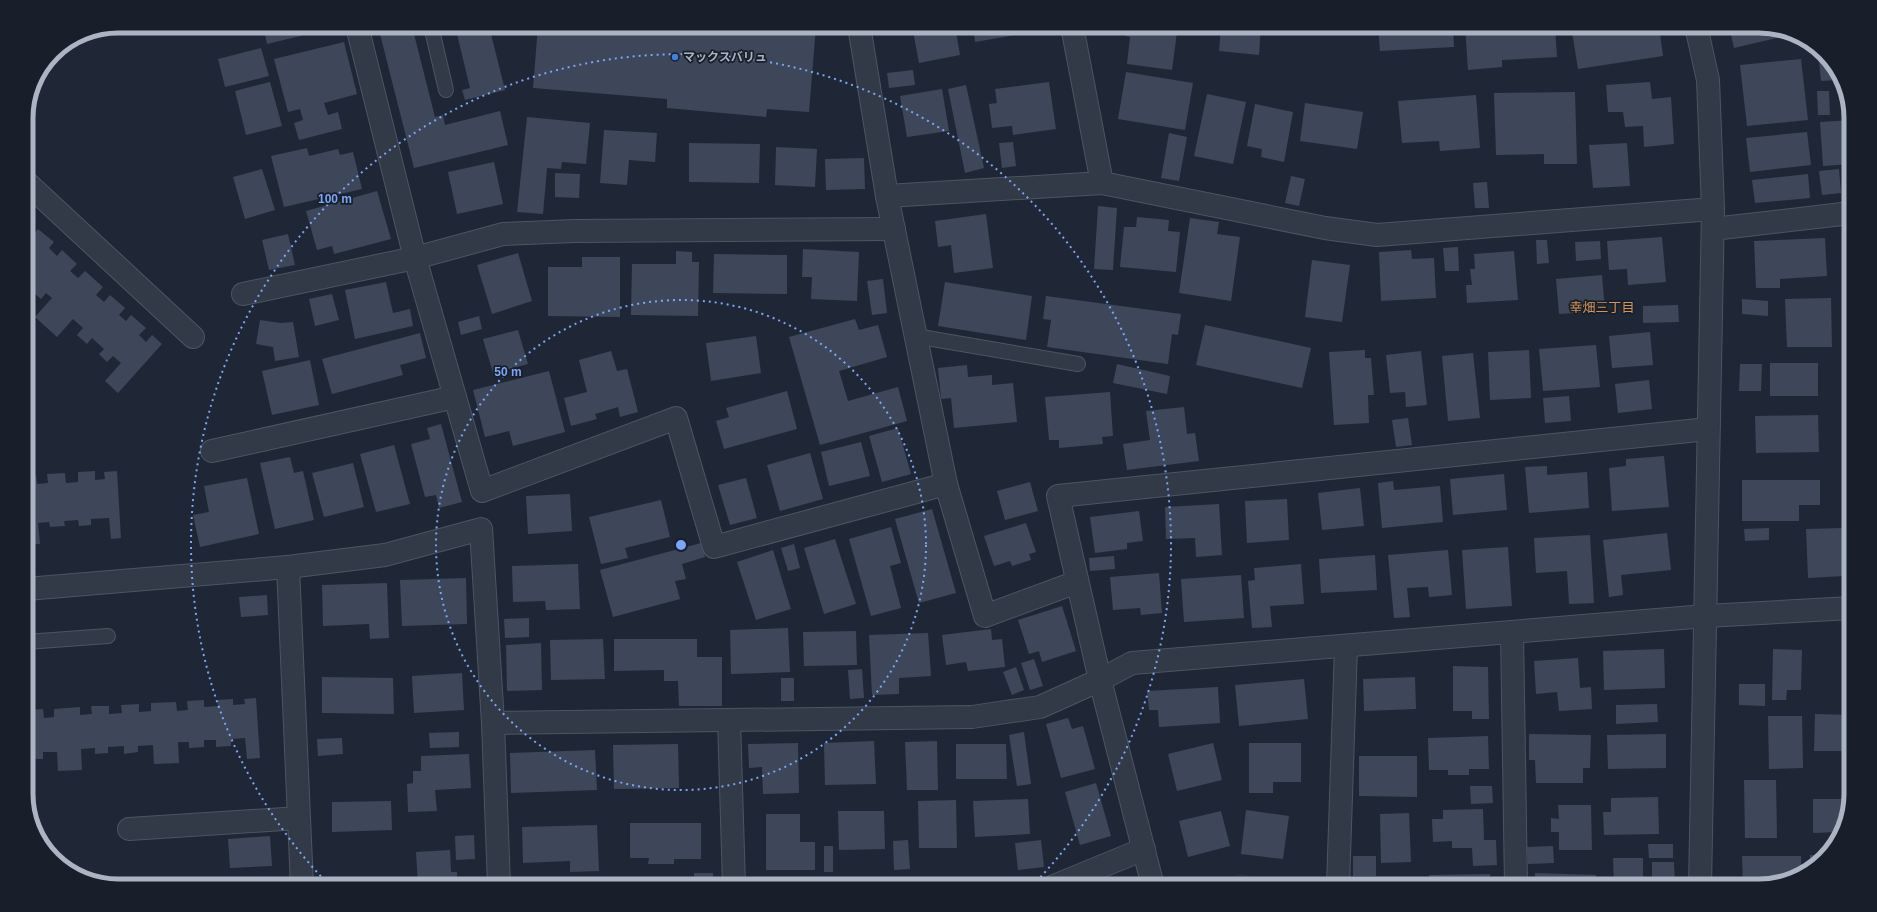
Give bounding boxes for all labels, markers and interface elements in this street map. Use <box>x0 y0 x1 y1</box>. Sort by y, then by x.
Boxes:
place label: マックスバリュ <box>683 50 767 64</box>
marker: マックスバリュ <box>670 52 680 62</box>
text: 100 m <box>318 192 352 206</box>
district label: 幸畑三丁目 <box>1569 300 1635 315</box>
text: 50 m <box>494 365 522 379</box>
centre of rings <box>674 538 688 552</box>

